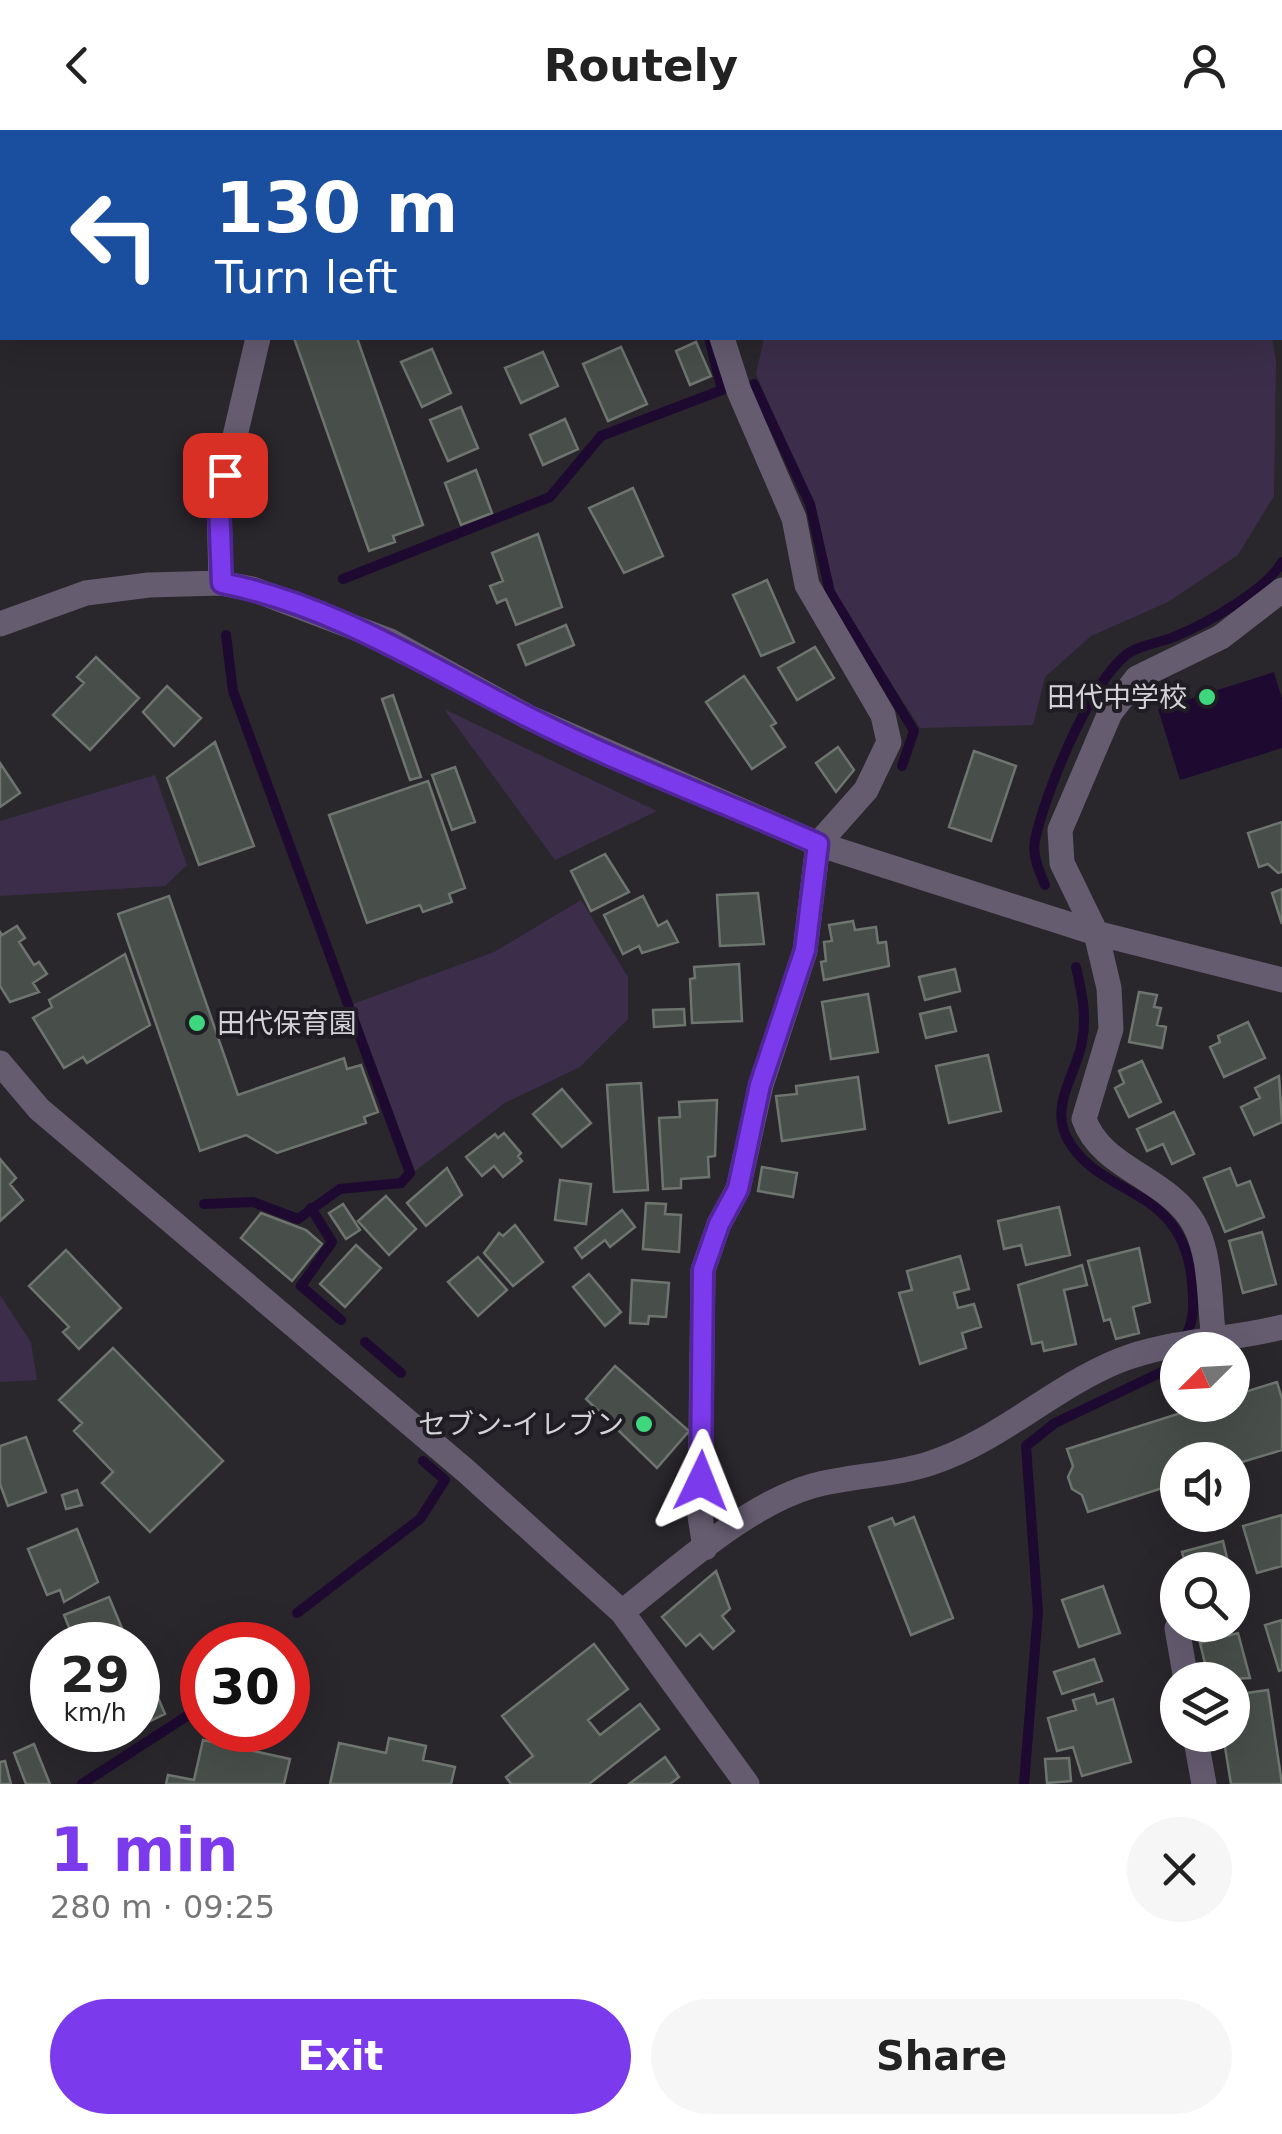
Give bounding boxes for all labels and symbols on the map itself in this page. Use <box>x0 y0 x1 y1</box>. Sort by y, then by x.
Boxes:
pin <box>183 433 268 518</box>
place label: 田代中学校 <box>1047 681 1187 714</box>
marker: 田代中学校 <box>1196 686 1218 708</box>
place label: 田代保育園 <box>217 1007 357 1040</box>
marker: 田代保育園 <box>186 1012 208 1034</box>
north arrow <box>1160 1332 1250 1422</box>
place label: セブン-イレブン <box>418 1408 624 1441</box>
marker: セブン-イレブン <box>633 1413 655 1435</box>
position arrow <box>649 1429 753 1533</box>
speed limit sign: 30 <box>180 1622 310 1752</box>

